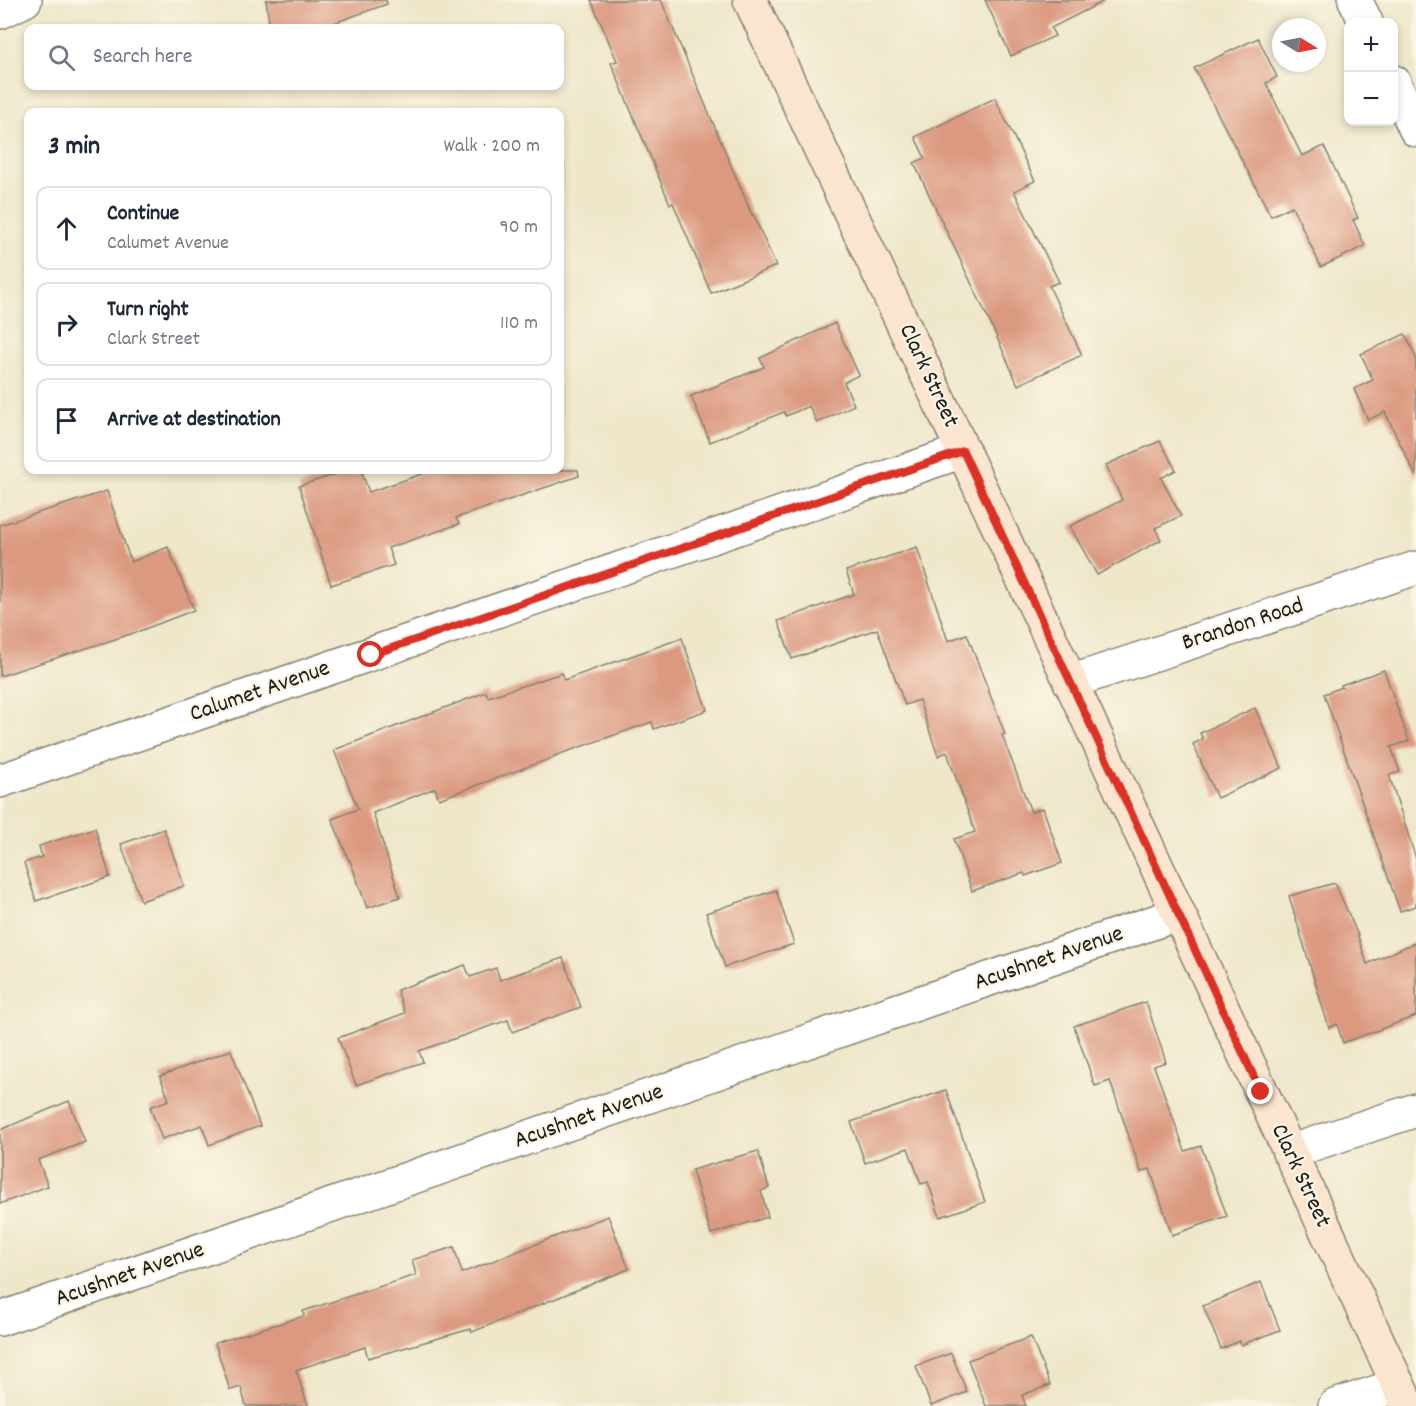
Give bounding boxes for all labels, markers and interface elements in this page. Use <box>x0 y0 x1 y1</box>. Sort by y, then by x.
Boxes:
north arrow <box>1272 18 1326 72</box>
map controls <box>1344 18 1398 126</box>
button: + <box>1344 18 1398 72</box>
search box <box>24 24 564 90</box>
icon: search <box>45 41 78 74</box>
text: Search here <box>93 42 192 73</box>
button: − <box>1344 72 1398 126</box>
text: 3 min <box>48 129 100 166</box>
text: Walk · 200 m <box>444 133 540 161</box>
text: Continue <box>107 199 179 230</box>
icon: ahead <box>50 212 83 245</box>
text: 90 m <box>500 214 538 242</box>
text: Calumet Avenue <box>107 230 229 258</box>
text: Turn right <box>107 295 189 326</box>
icon: right <box>50 308 83 341</box>
text: 110 m <box>500 310 538 338</box>
street label: Clark Street <box>889 318 967 434</box>
text: Clark Street <box>107 326 200 354</box>
icon: arrive <box>50 404 83 437</box>
text: Arrive at destination <box>107 405 281 436</box>
street label: Brandon Road <box>1178 589 1308 661</box>
route start <box>357 641 383 667</box>
street label: Calumet Avenue <box>185 652 335 732</box>
street label: Acushnet Avenue <box>970 918 1128 1000</box>
street label: Acushnet Avenue <box>510 1076 668 1158</box>
route end <box>1247 1078 1273 1104</box>
street label: Clark Street <box>1261 1118 1339 1234</box>
street label: Acushnet Avenue <box>51 1234 209 1316</box>

